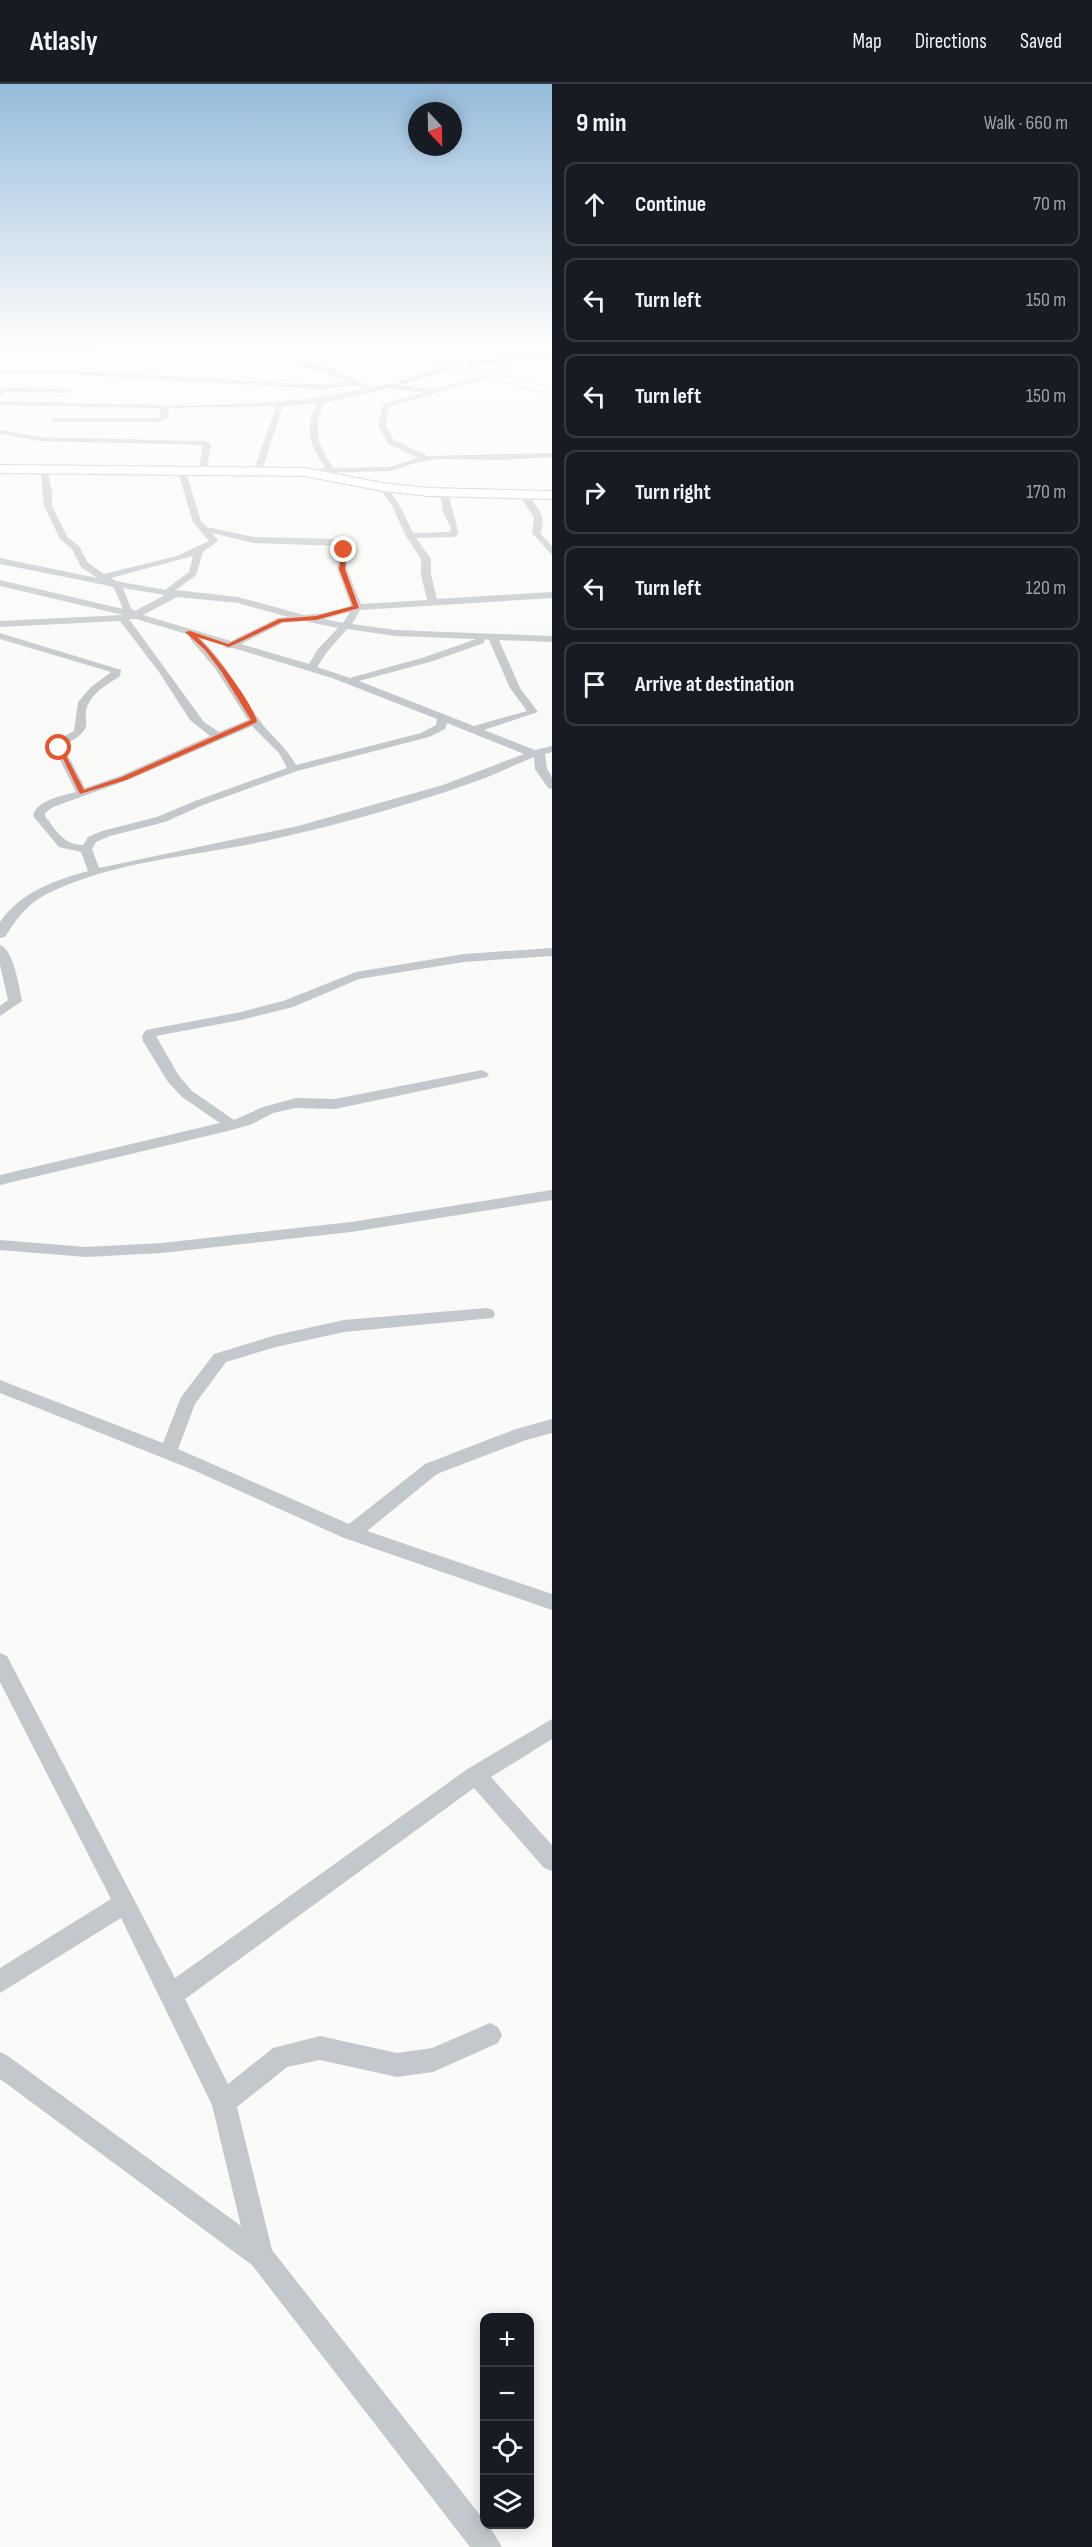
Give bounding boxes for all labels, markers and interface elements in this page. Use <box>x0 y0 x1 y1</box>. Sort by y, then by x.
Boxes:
text: Atlasly <box>30 25 98 58</box>
text: Map <box>852 29 882 54</box>
text: Directions <box>915 29 987 54</box>
text: Saved <box>1020 29 1062 54</box>
north arrow <box>408 102 462 156</box>
text: 9 min <box>576 108 626 139</box>
text: Walk · 660 m <box>984 111 1068 135</box>
icon: ahead <box>578 188 611 221</box>
text: Continue <box>635 191 706 218</box>
text: 70 m <box>1033 192 1066 216</box>
icon: left <box>578 284 611 317</box>
text: Turn left <box>635 287 701 314</box>
text: 150 m <box>1026 288 1066 312</box>
icon: left <box>578 380 611 413</box>
text: Turn left <box>635 383 701 410</box>
text: 150 m <box>1026 384 1066 408</box>
icon: right <box>578 476 611 509</box>
text: Turn right <box>635 479 711 506</box>
text: 170 m <box>1026 480 1066 504</box>
route end <box>330 536 356 562</box>
icon: left <box>578 572 611 605</box>
text: Turn left <box>635 575 701 602</box>
text: 120 m <box>1026 576 1066 600</box>
icon: arrive <box>578 668 611 701</box>
text: Arrive at destination <box>635 671 794 698</box>
route start <box>45 734 71 760</box>
map controls <box>480 2313 534 2529</box>
button: + <box>480 2313 534 2367</box>
button: − <box>480 2367 534 2421</box>
button: locate <box>480 2421 534 2475</box>
button: layers <box>480 2475 534 2529</box>

